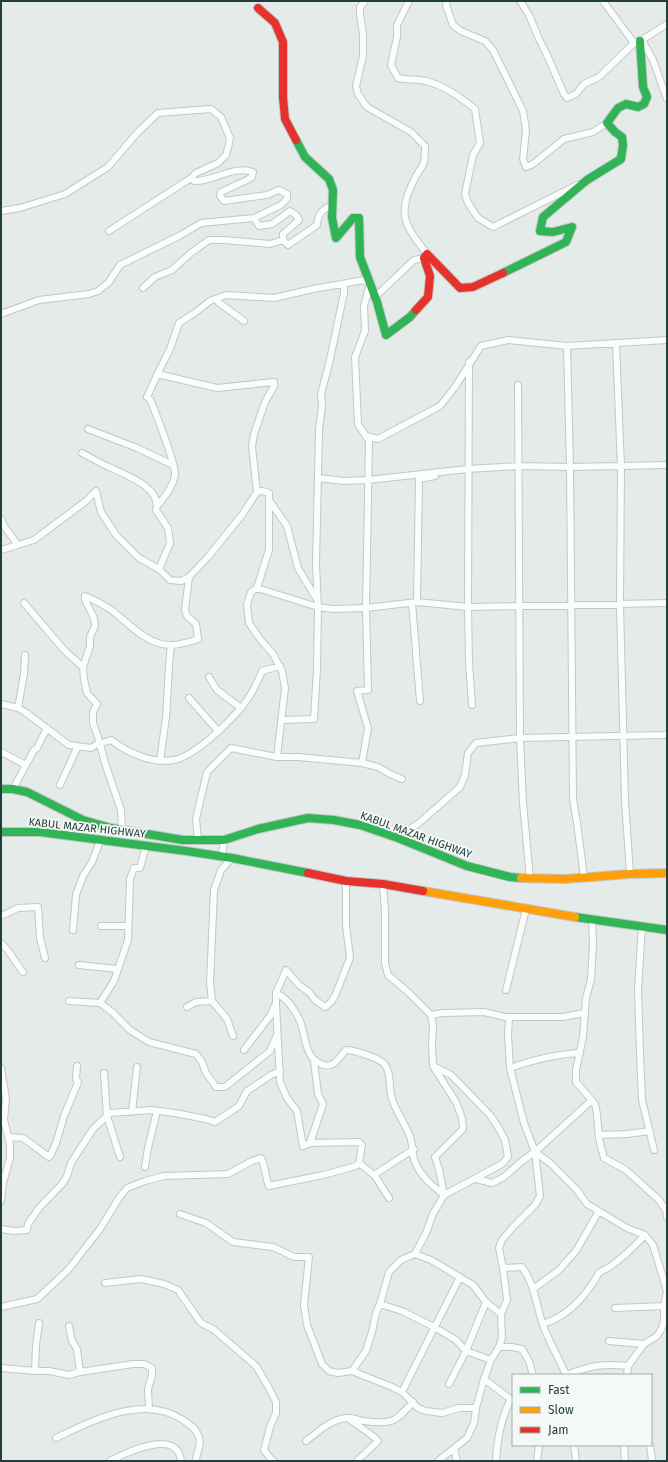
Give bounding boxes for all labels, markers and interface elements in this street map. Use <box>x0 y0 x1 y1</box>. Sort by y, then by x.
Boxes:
street label: KABUL MAZAR HIGHWAY <box>358 809 474 861</box>
street label: KABUL MAZAR HIGHWAY <box>28 815 146 841</box>
legend <box>512 1374 652 1446</box>
text: Fast <box>548 1383 570 1397</box>
text: Slow <box>548 1403 574 1417</box>
text: Jam <box>548 1423 568 1437</box>

